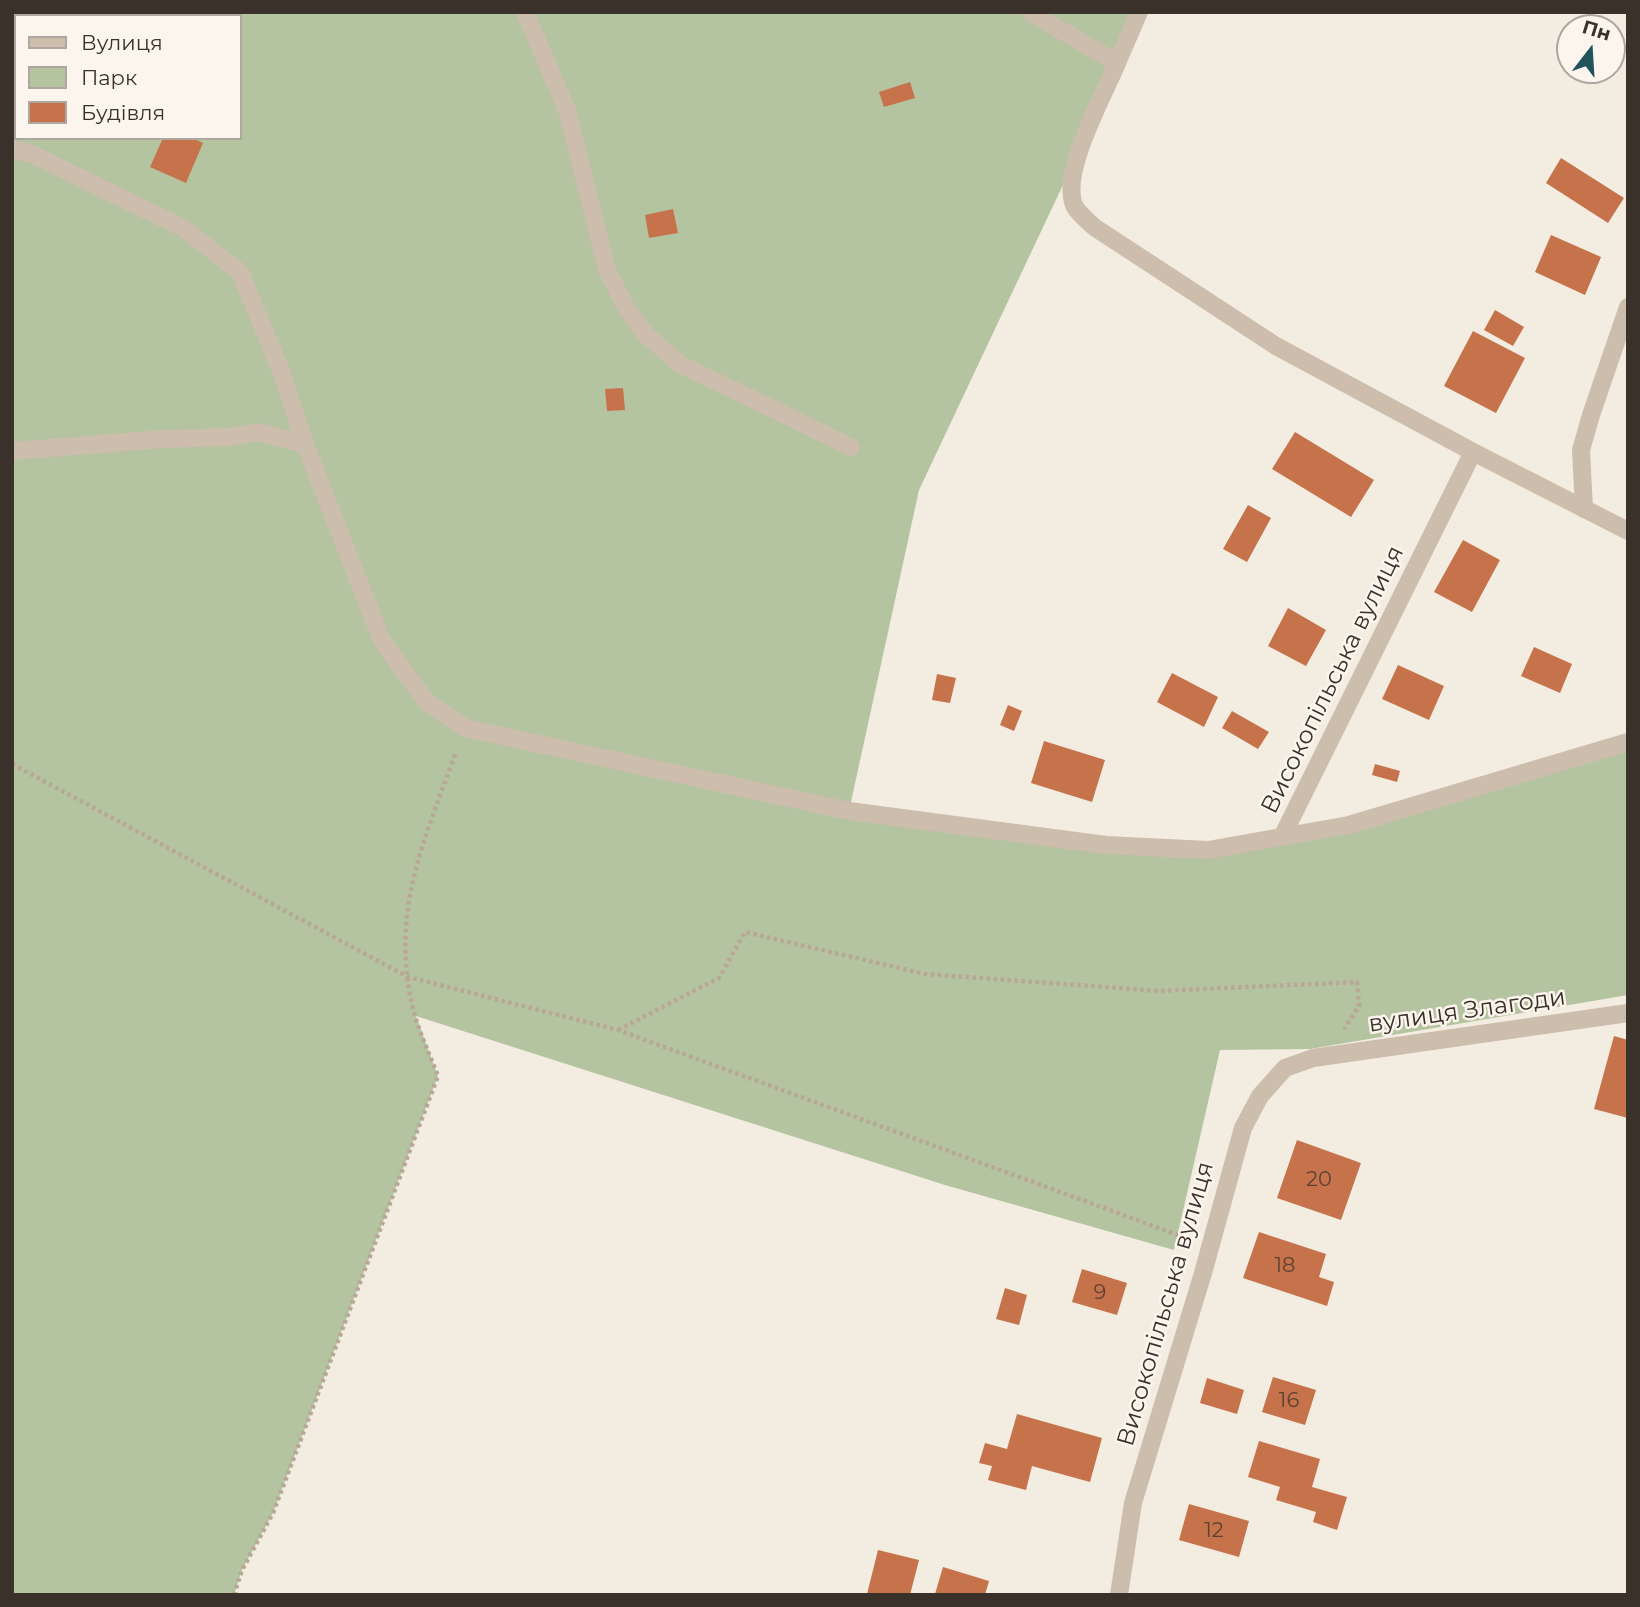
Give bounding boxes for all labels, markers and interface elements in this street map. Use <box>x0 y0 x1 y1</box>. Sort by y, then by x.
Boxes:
legend <box>14 14 242 140</box>
north arrow <box>1556 14 1626 84</box>
text: Пн <box>1580 15 1614 46</box>
text: Вулиця <box>81 30 163 55</box>
text: Парк <box>81 65 137 90</box>
text: Будівля <box>81 100 165 125</box>
street label: Високопільська вулиця <box>1256 541 1410 819</box>
street label: вулиця Злагоди <box>1367 983 1567 1039</box>
street label: Високопільська вулиця <box>1112 1159 1220 1449</box>
house number: 20 <box>1306 1167 1332 1193</box>
house number: 18 <box>1275 1253 1295 1279</box>
house number: 9 <box>1094 1280 1106 1306</box>
house number: 16 <box>1279 1388 1299 1414</box>
house number: 12 <box>1204 1518 1224 1544</box>

